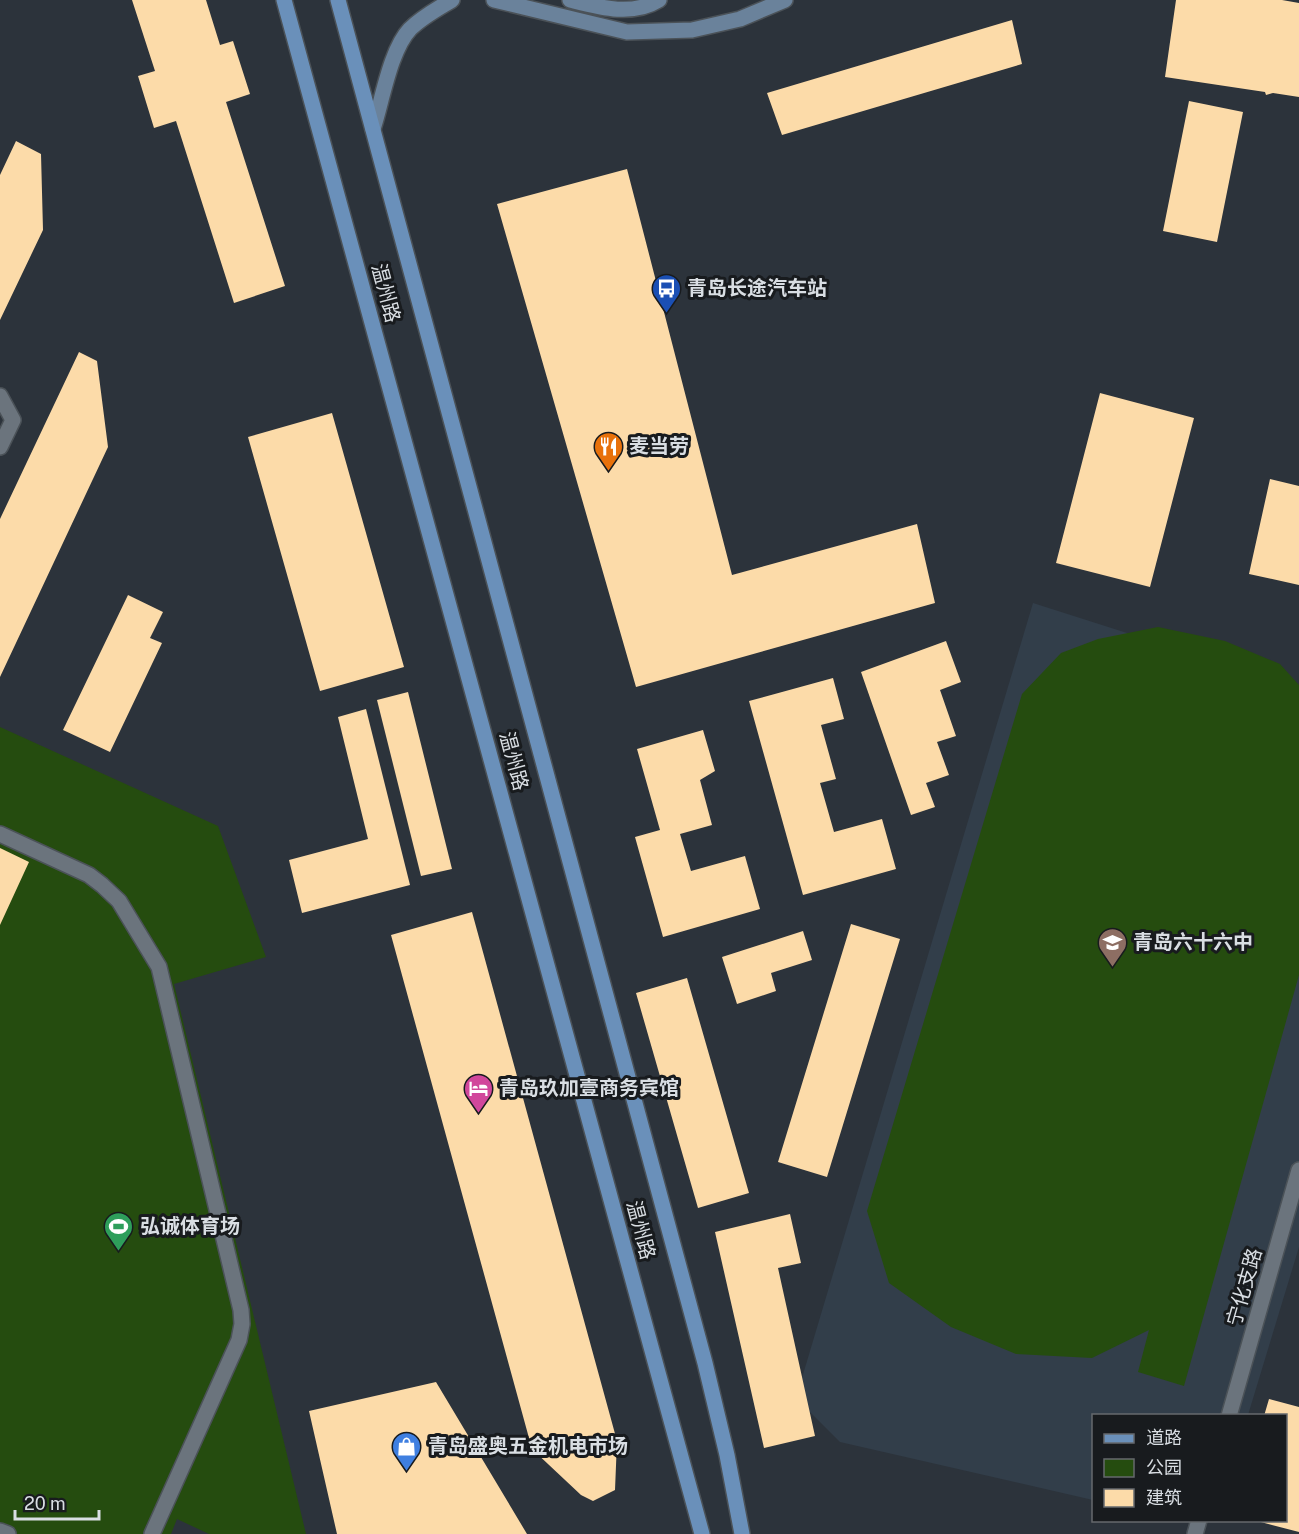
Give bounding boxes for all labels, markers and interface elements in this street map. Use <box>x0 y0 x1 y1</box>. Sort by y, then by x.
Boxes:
street label: 温州路 <box>367 261 405 325</box>
bus stop icon: 青岛长途汽车站 <box>650 272 682 314</box>
place label: 青岛长途汽车站 <box>687 276 827 300</box>
restaurant icon: 麦当劳 <box>592 430 624 472</box>
place label: 麦当劳 <box>629 434 689 458</box>
street label: 温州路 <box>495 729 533 793</box>
school or university icon: 青岛六十六中 <box>1096 926 1128 968</box>
place label: 青岛六十六中 <box>1133 930 1253 954</box>
hotel icon: 青岛玖加壹商务宾馆 <box>462 1072 494 1114</box>
place label: 青岛玖加壹商务宾馆 <box>499 1076 679 1100</box>
street label: 温州路 <box>622 1198 660 1262</box>
sports icon: 弘诚体育场 <box>103 1210 135 1252</box>
place label: 弘诚体育场 <box>140 1214 240 1238</box>
street label: 宁化支路 <box>1221 1245 1267 1329</box>
legend <box>1092 1414 1287 1522</box>
text: 道路 <box>1146 1427 1182 1448</box>
shop icon: 青岛盛奥五金机电市场 <box>391 1430 423 1472</box>
place label: 青岛盛奥五金机电市场 <box>428 1434 628 1458</box>
text: 公园 <box>1146 1457 1182 1478</box>
scale bar <box>15 1483 99 1521</box>
text: 建筑 <box>1146 1487 1182 1508</box>
text: 20 m <box>24 1493 66 1514</box>

